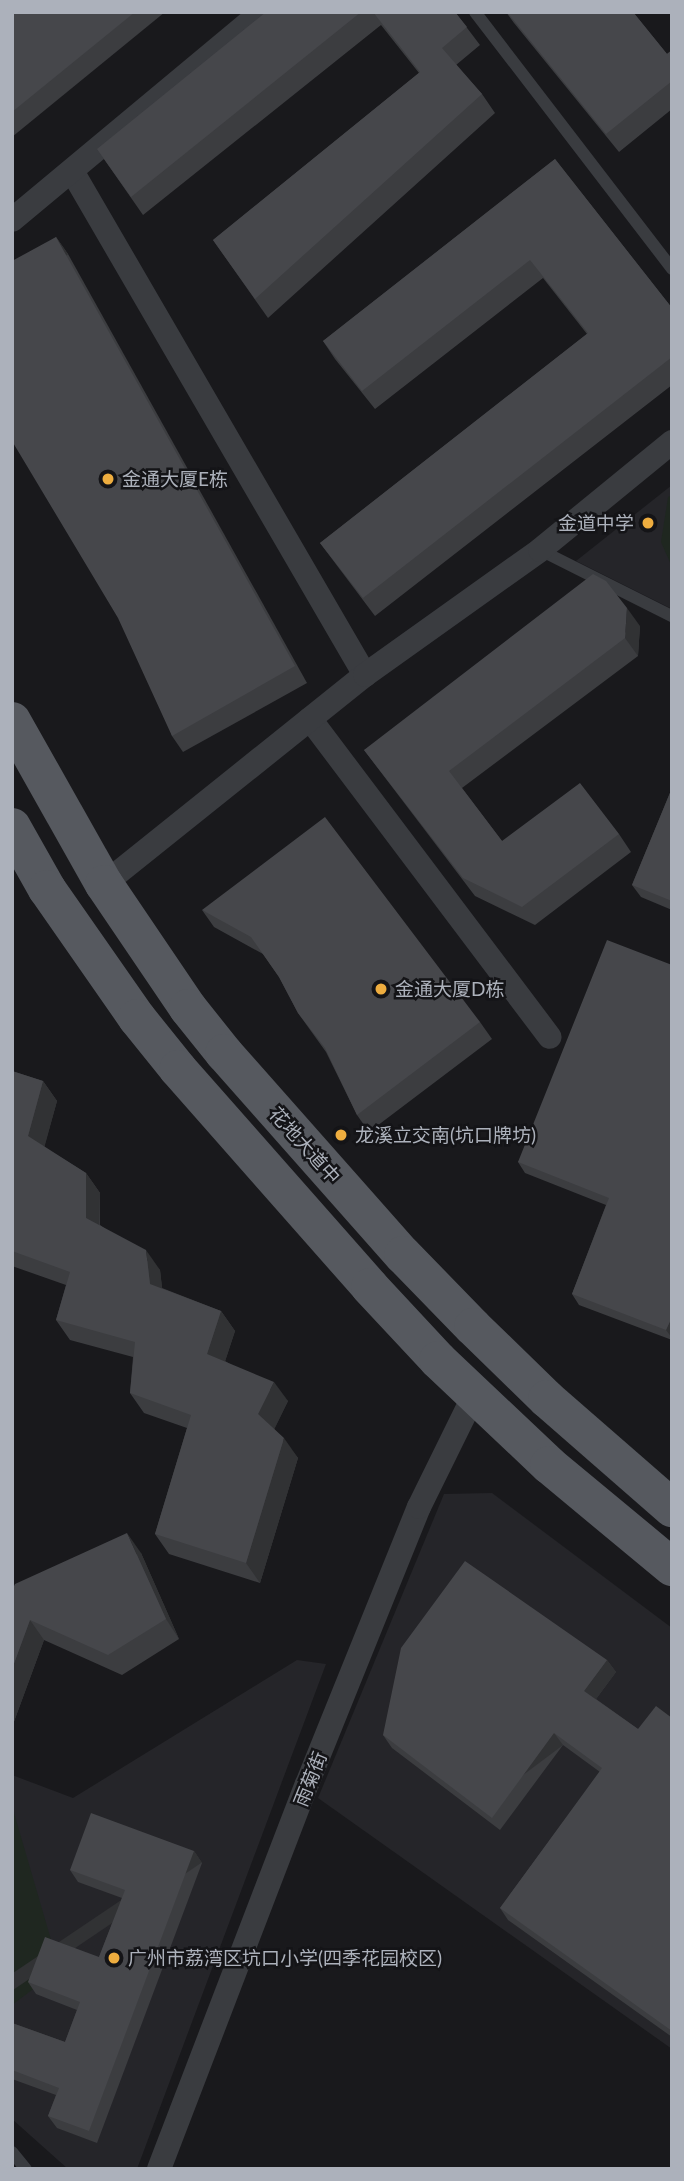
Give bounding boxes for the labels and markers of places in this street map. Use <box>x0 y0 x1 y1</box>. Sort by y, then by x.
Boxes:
place label: 金通大厦E栋 <box>122 468 228 490</box>
marker: 金通大厦E栋 <box>100 471 116 487</box>
place label: 金道中学 <box>558 512 634 534</box>
marker: 金道中学 <box>640 515 656 531</box>
place label: 金通大厦D栋 <box>395 978 504 1000</box>
marker: 金通大厦D栋 <box>373 981 389 997</box>
place label: 龙溪立交南(坑口牌坊) <box>355 1124 536 1146</box>
marker: 龙溪立交南(坑口牌坊) <box>333 1127 349 1143</box>
place label: 广州市荔湾区坑口小学(四季花园校区) <box>128 1947 442 1969</box>
marker: 广州市荔湾区坑口小学(四季花园校区) <box>106 1950 122 1966</box>

